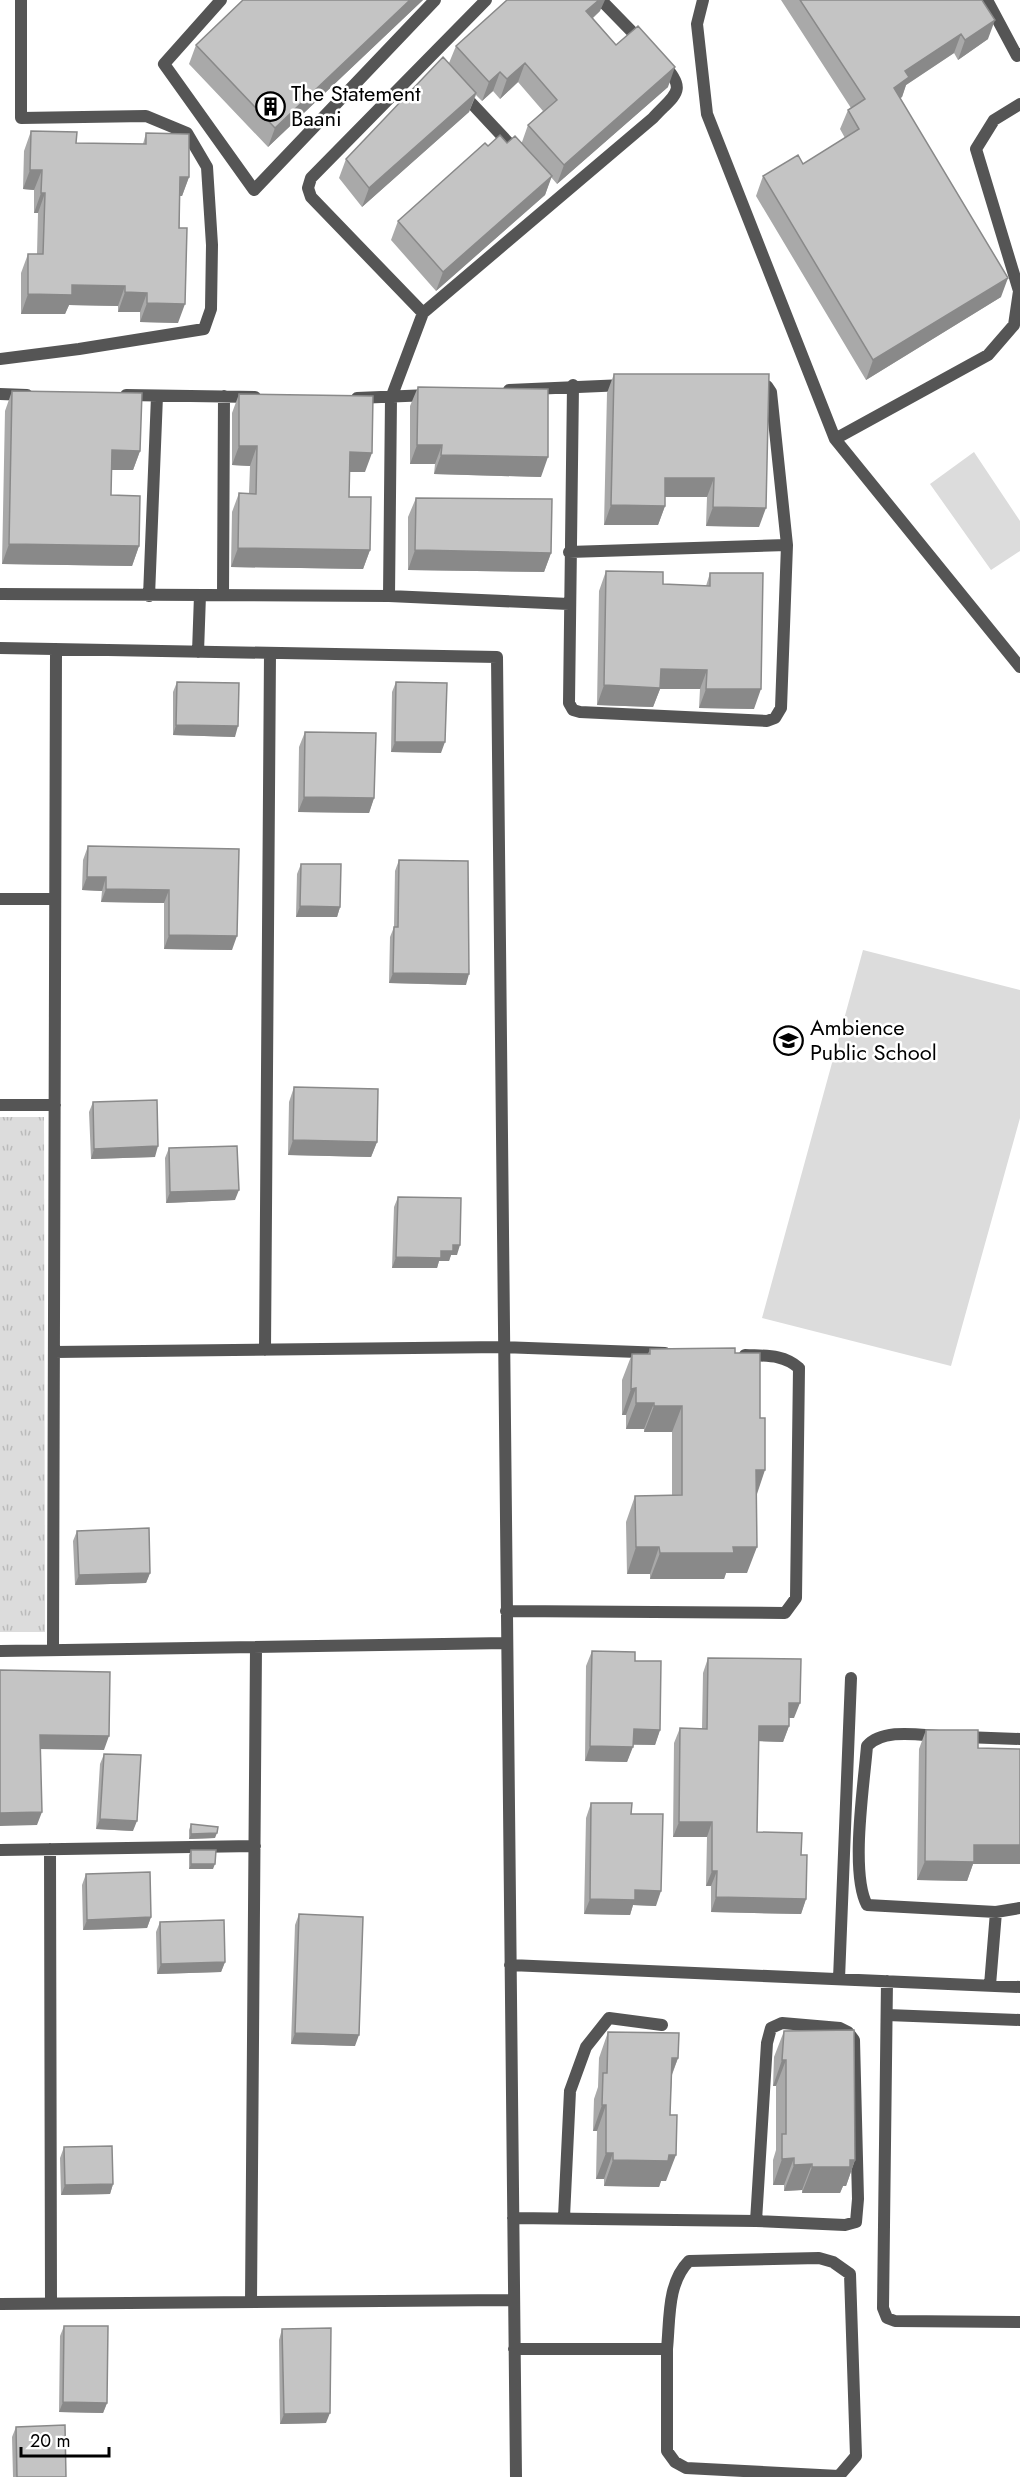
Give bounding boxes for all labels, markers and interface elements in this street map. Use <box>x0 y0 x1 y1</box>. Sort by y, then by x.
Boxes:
place label: The Statement Baani <box>291 77 421 134</box>
building icon: The Statement Baani <box>254 90 286 122</box>
place label: Ambience Public School <box>810 1011 937 1068</box>
school or university icon: Ambience Public School <box>773 1024 805 1056</box>
scale bar <box>21 2420 110 2458</box>
text: 20 m <box>30 2428 70 2454</box>

